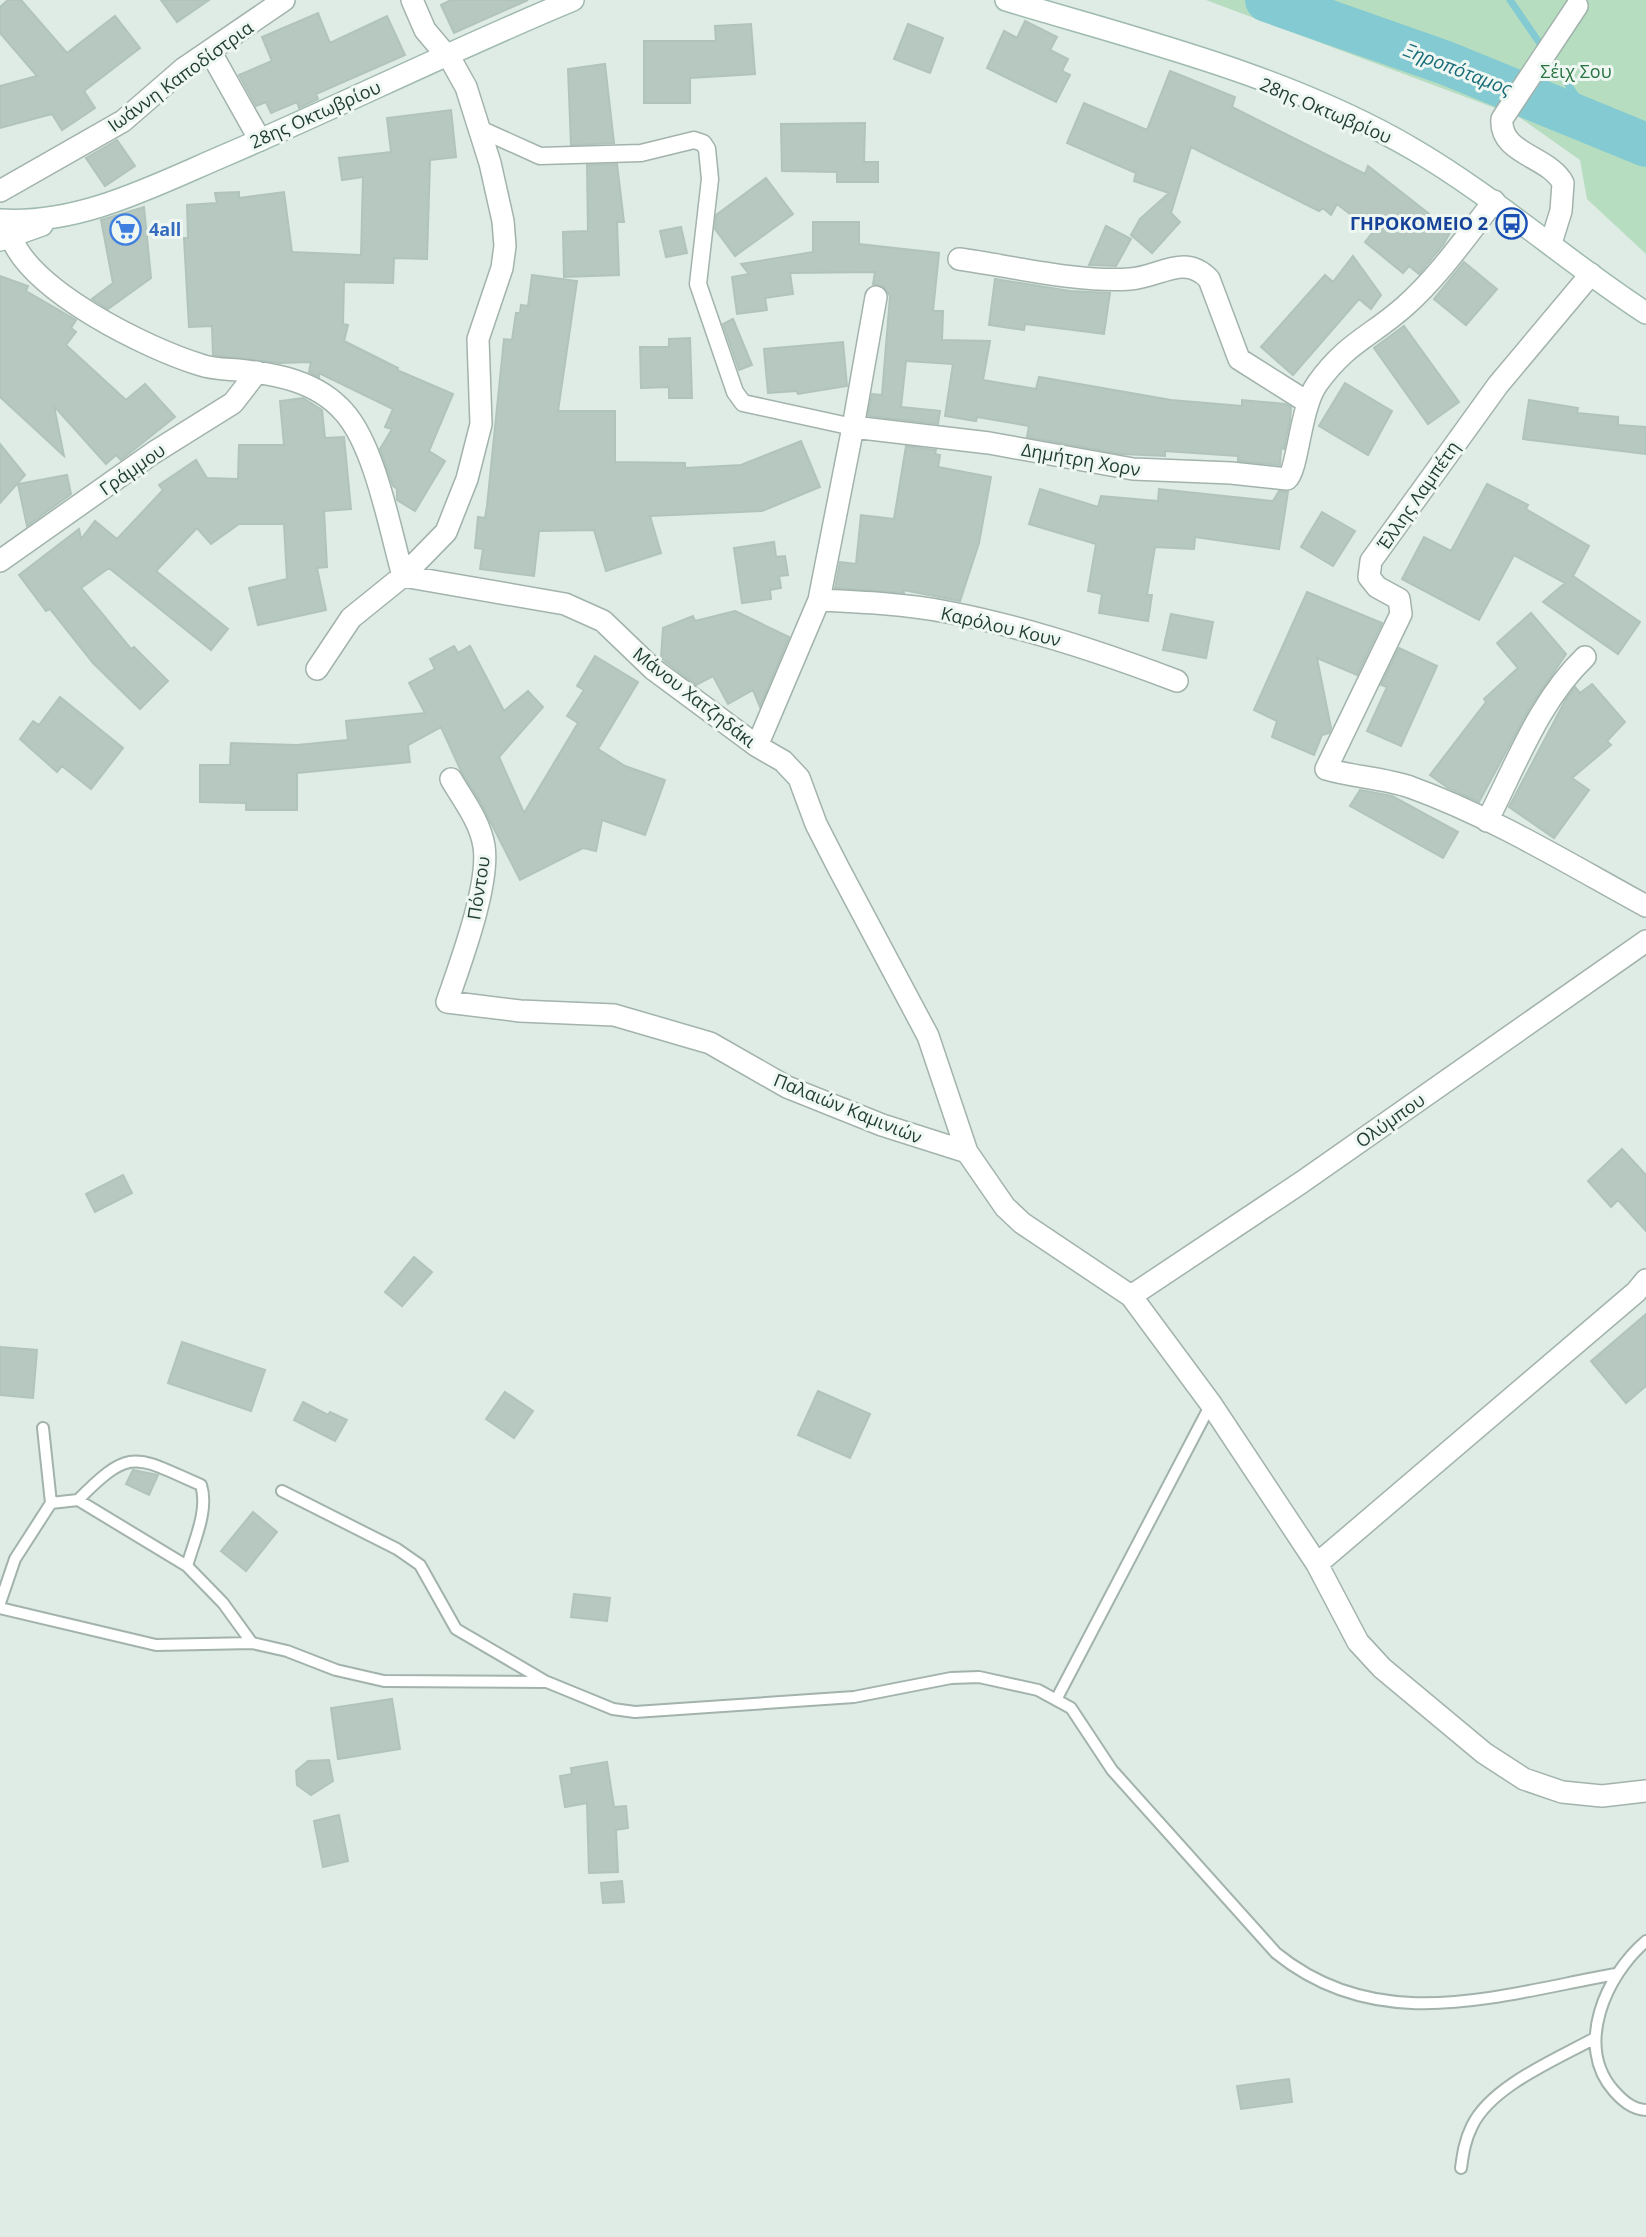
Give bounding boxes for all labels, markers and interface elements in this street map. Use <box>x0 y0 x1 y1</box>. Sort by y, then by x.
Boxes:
street label: Ιωάννη Καποδίστρια <box>103 15 257 137</box>
water label: Ξηροπόταμος <box>1399 36 1516 102</box>
park label: Σέιχ Σου <box>1540 59 1612 83</box>
street label: 28ης Οκτωβρίου <box>1256 71 1396 149</box>
street label: 28ης Οκτωβρίου <box>246 74 384 154</box>
bus stop icon: ΓΗΡΟΚΟΜΕΙΟ 2 <box>1494 206 1528 240</box>
place label: ΓΗΡΟΚΟΜΕΙΟ 2 <box>1350 211 1488 235</box>
supermarket icon: 4all <box>109 212 143 246</box>
place label: 4all <box>149 217 181 241</box>
street label: Έλλης Λαμπέτη <box>1371 436 1465 555</box>
street label: Δημήτρη Χορν <box>1020 437 1143 481</box>
street label: Γράμμου <box>94 438 170 500</box>
street label: Καρόλου Κουν <box>939 601 1064 652</box>
street label: Μάνου Χατζηδάκι <box>628 641 762 753</box>
street label: Πόντου <box>461 855 495 921</box>
street label: Παλαιών Καμινιών <box>770 1067 926 1149</box>
street label: Ολύμπου <box>1351 1087 1429 1153</box>

